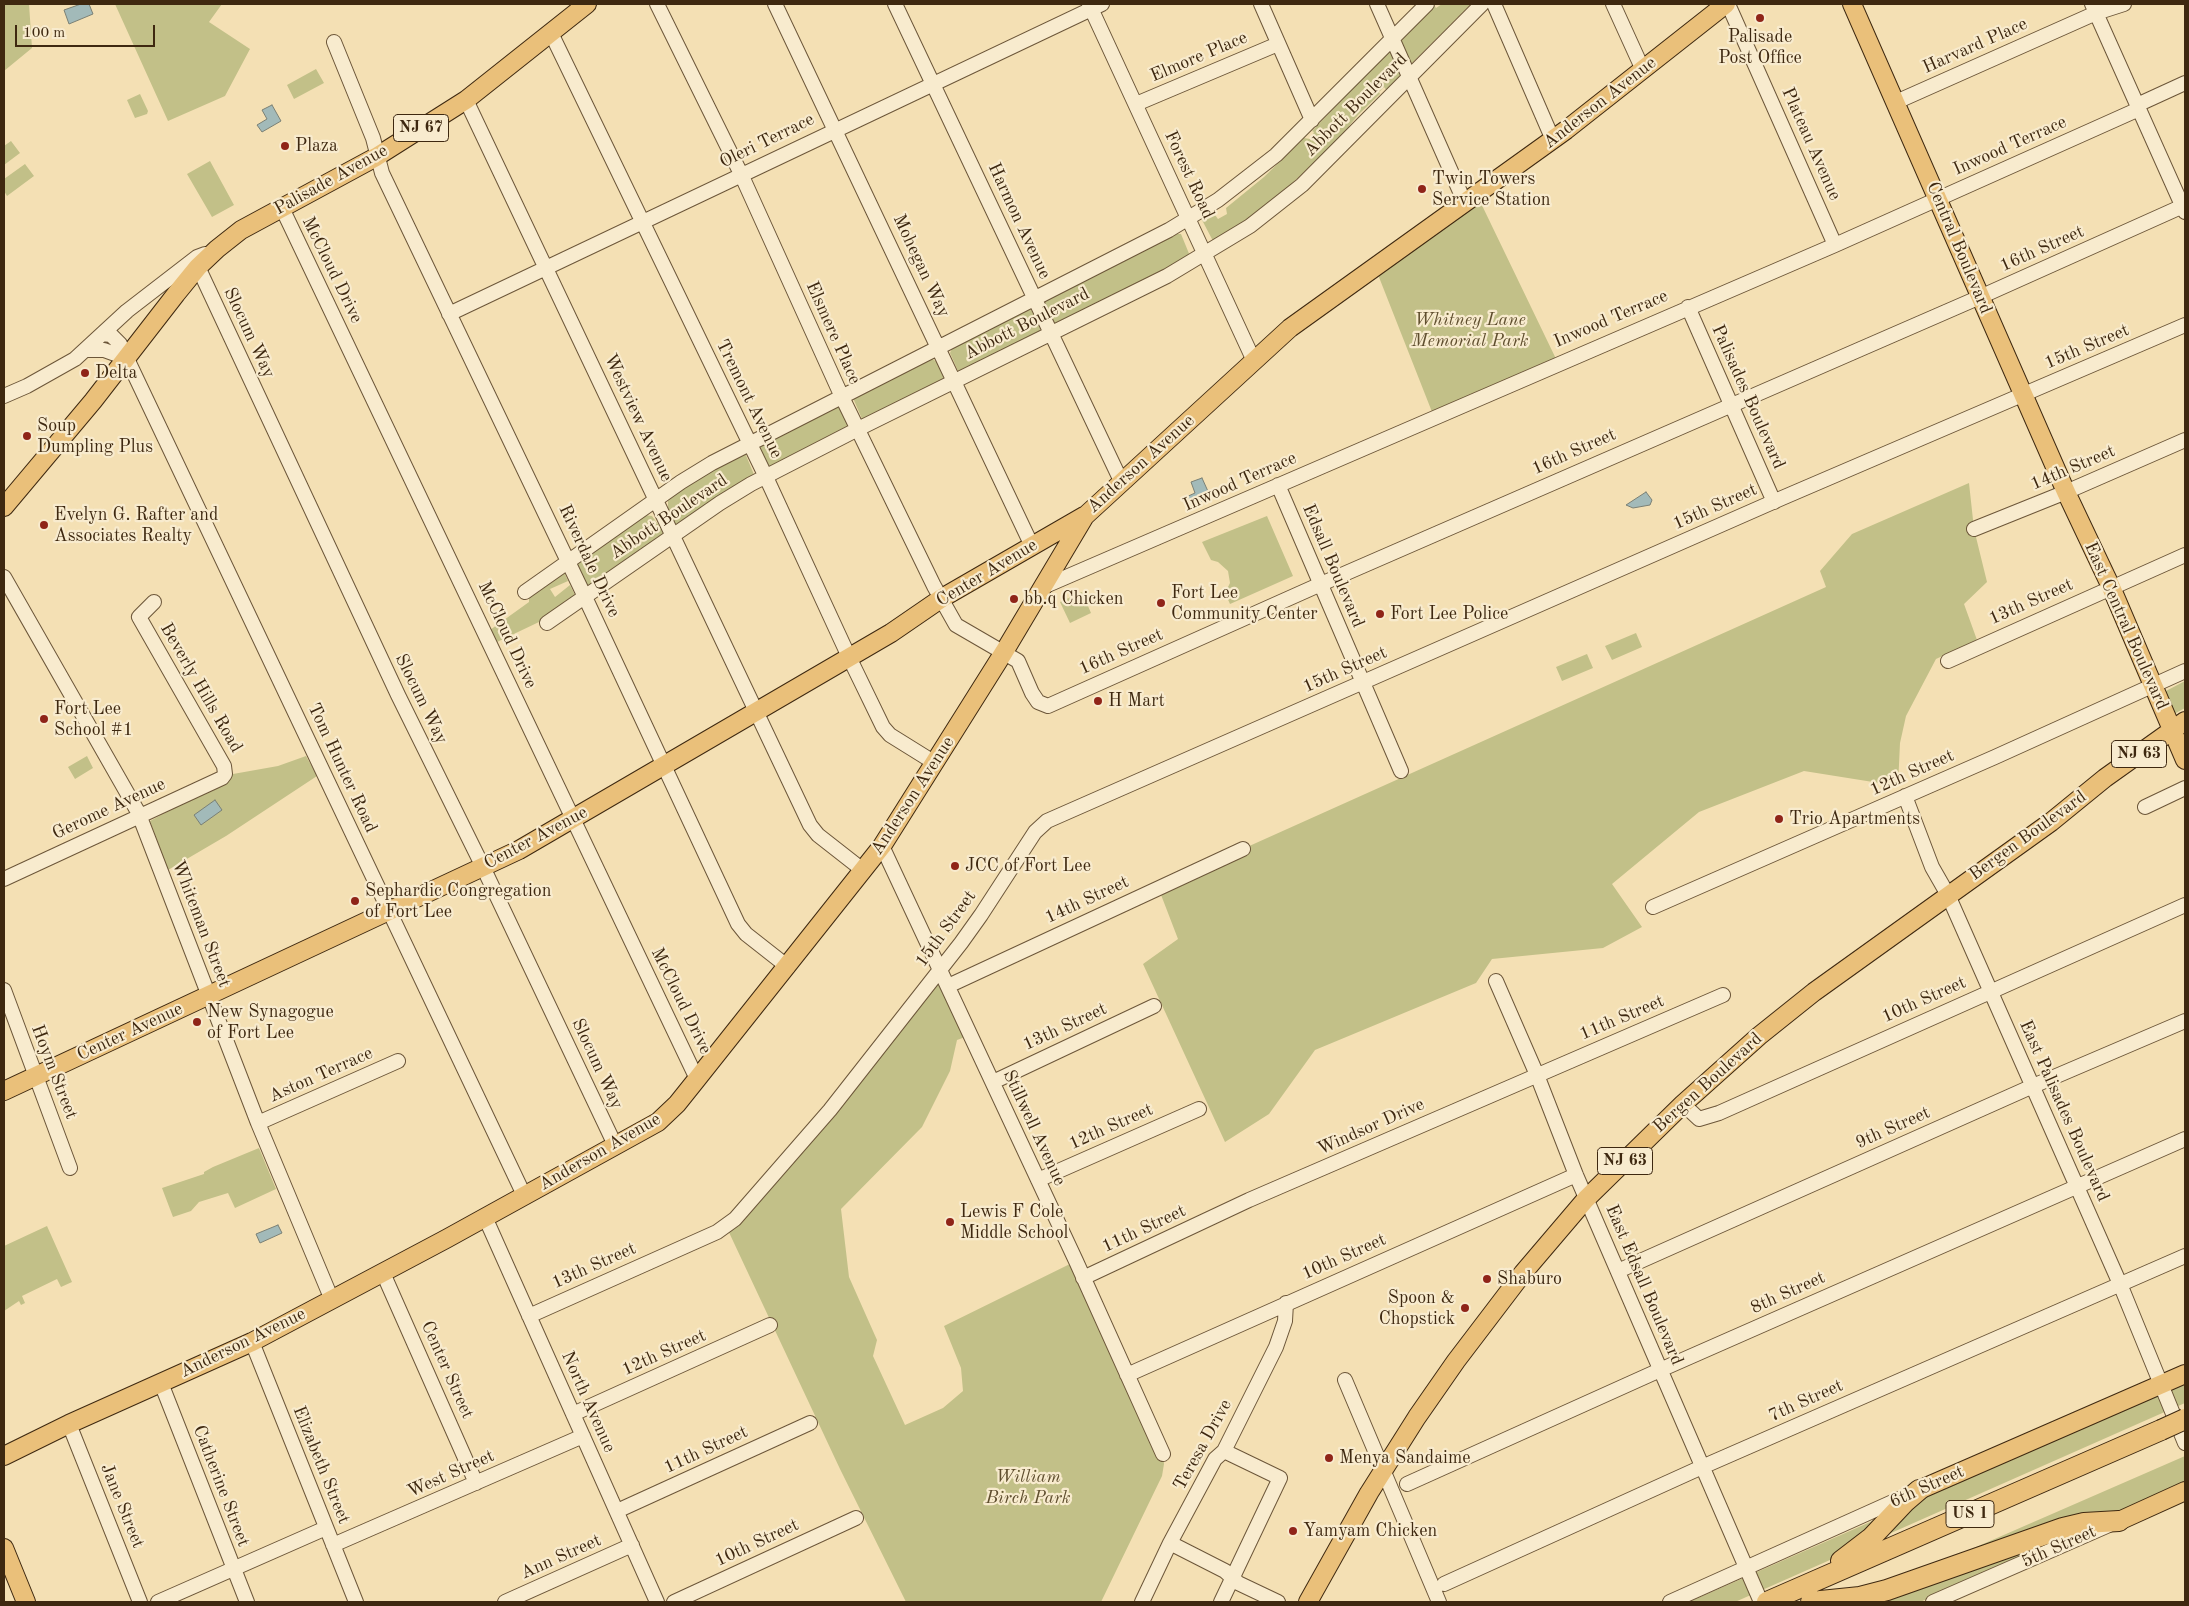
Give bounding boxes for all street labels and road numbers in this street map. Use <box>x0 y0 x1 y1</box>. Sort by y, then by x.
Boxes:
street label: Harvard Place <box>1919 13 2031 79</box>
street label: Elmore Place <box>1147 27 1251 87</box>
street label: Abbott Boulevard <box>1300 49 1412 161</box>
street label: Anderson Avenue <box>1539 52 1661 154</box>
street label: Plateau Avenue <box>1776 84 1846 204</box>
street label: Oleri Terrace <box>716 109 818 173</box>
street label: Inwood Terrace <box>1950 111 2070 181</box>
road number: NJ 67 <box>394 115 448 142</box>
street label: Forest Road <box>1159 128 1219 222</box>
street label: Palisade Avenue <box>270 140 392 220</box>
street label: Harmon Avenue <box>983 160 1055 282</box>
street label: Central Boulevard <box>1921 179 1997 317</box>
street label: Mohegan Way <box>888 211 954 321</box>
street label: McCloud Drive <box>297 213 367 327</box>
street label: 16th Street <box>1997 221 2087 277</box>
street label: Elsmere Place <box>801 278 865 388</box>
street label: Abbott Boulevard <box>961 283 1093 365</box>
street label: Slocum Way <box>219 284 279 382</box>
street label: Inwood Terrace <box>1551 285 1671 353</box>
street label: 15th Street <box>2041 320 2133 374</box>
street label: Palisades Boulevard <box>1706 321 1790 473</box>
street label: Tremont Avenue <box>711 336 787 462</box>
street label: Westview Avenue <box>599 351 677 485</box>
street label: Anderson Avenue <box>1083 410 1199 518</box>
street label: 16th Street <box>1529 424 1619 480</box>
street label: 14th Street <box>2027 441 2119 495</box>
street label: Inwood Terrace <box>1180 447 1300 517</box>
street label: Abbott Boulevard <box>606 470 732 564</box>
street label: 15th Street <box>1670 479 1760 535</box>
street label: Riverdale Drive <box>553 501 625 621</box>
street label: Edsall Boulevard <box>1297 501 1369 631</box>
street label: Center Avenue <box>932 534 1042 612</box>
street label: East Central Boulevard <box>2079 539 2173 713</box>
street label: 13th Street <box>1986 574 2076 630</box>
street label: McCloud Drive <box>473 578 541 692</box>
street label: Beverly Hills Road <box>155 619 247 757</box>
street label: 16th Street <box>1076 624 1166 680</box>
street label: 15th Street <box>1300 642 1390 698</box>
street label: Slocum Way <box>390 650 452 748</box>
street label: Tom Hunter Road <box>303 700 381 836</box>
street label: Anderson Avenue <box>867 733 959 859</box>
road number: NJ 63 <box>2112 741 2166 768</box>
street label: 12th Street <box>1867 745 1957 801</box>
street label: Gerome Avenue <box>49 773 169 845</box>
street label: Bergen Boulevard <box>1965 786 2091 886</box>
street label: Center Avenue <box>481 802 591 874</box>
street label: Whiteman Street <box>167 858 235 990</box>
street label: 14th Street <box>1042 871 1132 929</box>
street label: 15th Street <box>911 886 981 972</box>
street label: McCloud Drive <box>646 944 716 1058</box>
street label: 10th Street <box>1879 972 1969 1028</box>
street label: 11th Street <box>1576 991 1668 1045</box>
street label: Center Avenue <box>74 998 186 1066</box>
street label: 13th Street <box>1020 998 1110 1056</box>
street label: Slocum Way <box>567 1015 627 1113</box>
street label: East Palisades Boulevard <box>2014 1017 2114 1205</box>
street label: Hoym Street <box>26 1022 82 1122</box>
street label: Bergen Boulevard <box>1649 1028 1767 1138</box>
street label: Aston Terrace <box>266 1043 376 1107</box>
street label: Stillwell Avenue <box>998 1067 1070 1189</box>
street label: Windsor Drive <box>1314 1094 1428 1160</box>
street label: 12th Street <box>1066 1099 1156 1155</box>
street label: 9th Street <box>1852 1102 1934 1154</box>
street label: Anderson Avenue <box>535 1108 665 1196</box>
road number: NJ 63 <box>1598 1148 1652 1174</box>
street label: 11th Street <box>1099 1200 1189 1258</box>
street label: East Edsall Boulevard <box>1600 1201 1688 1369</box>
street label: 10th Street <box>1299 1229 1389 1285</box>
street label: 13th Street <box>549 1238 639 1294</box>
street label: 8th Street <box>1747 1267 1829 1319</box>
street label: Anderson Avenue <box>177 1303 309 1383</box>
street label: Center Street <box>416 1318 478 1422</box>
street label: 12th Street <box>619 1325 709 1381</box>
street label: North Avenue <box>556 1348 620 1456</box>
street label: 7th Street <box>1765 1375 1847 1427</box>
street label: Teresa Drive <box>1169 1396 1237 1494</box>
street label: Elizabeth Street <box>288 1403 354 1527</box>
street label: 11th Street <box>661 1421 751 1479</box>
street label: Catherine Street <box>188 1422 254 1550</box>
street label: West Street <box>404 1445 498 1503</box>
street label: Jane Street <box>95 1461 149 1551</box>
street label: 6th Street <box>1886 1461 1968 1513</box>
road number: US 1 <box>1946 1500 1994 1528</box>
street label: 10th Street <box>712 1514 802 1572</box>
street label: 5th Street <box>2018 1521 2100 1573</box>
street label: Ann Street <box>517 1530 605 1584</box>

